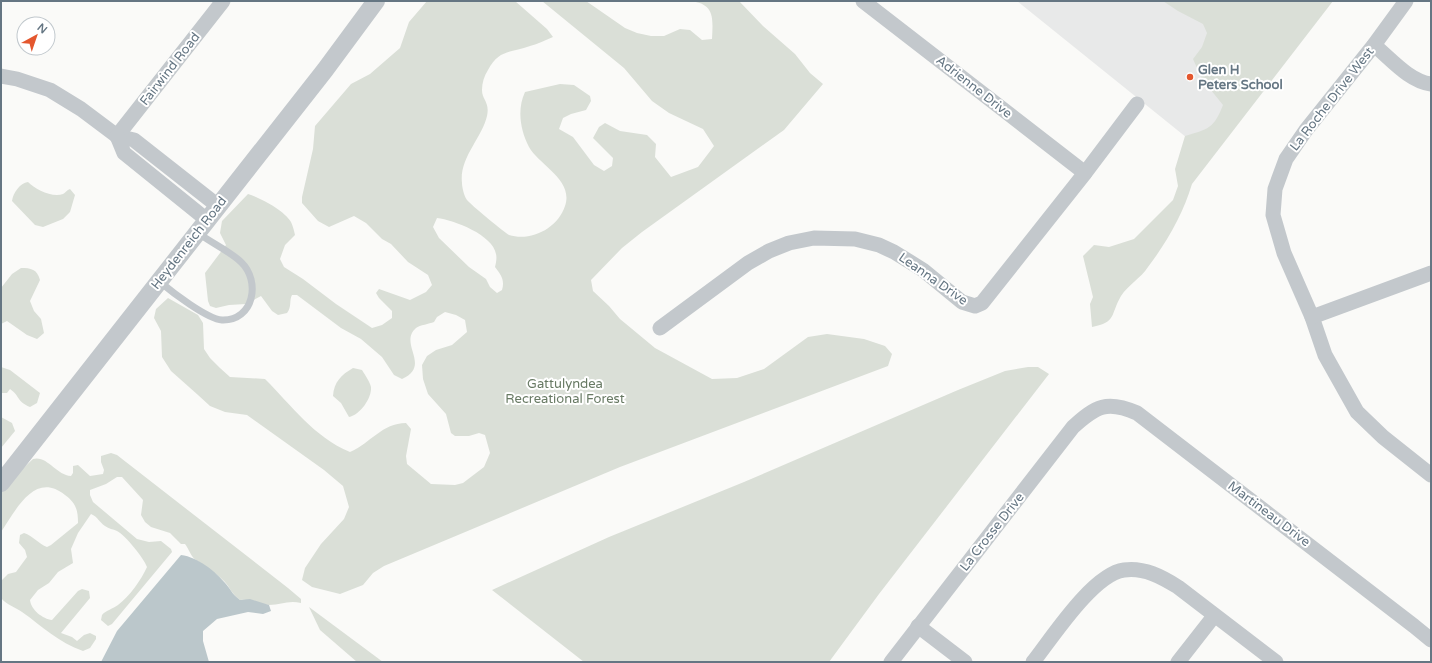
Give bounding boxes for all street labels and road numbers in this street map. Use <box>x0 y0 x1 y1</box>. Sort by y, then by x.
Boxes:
street label: Fairwind Road <box>137 29 203 109</box>
street label: La Roche Drive West <box>1286 44 1378 154</box>
street label: Adrienne Drive <box>933 52 1015 122</box>
street label: Heydenreich Road <box>148 193 230 293</box>
street label: Leanna Drive <box>895 249 971 309</box>
street label: Martineau Drive <box>1225 478 1313 550</box>
street label: La Crosse Drive <box>956 490 1028 574</box>

